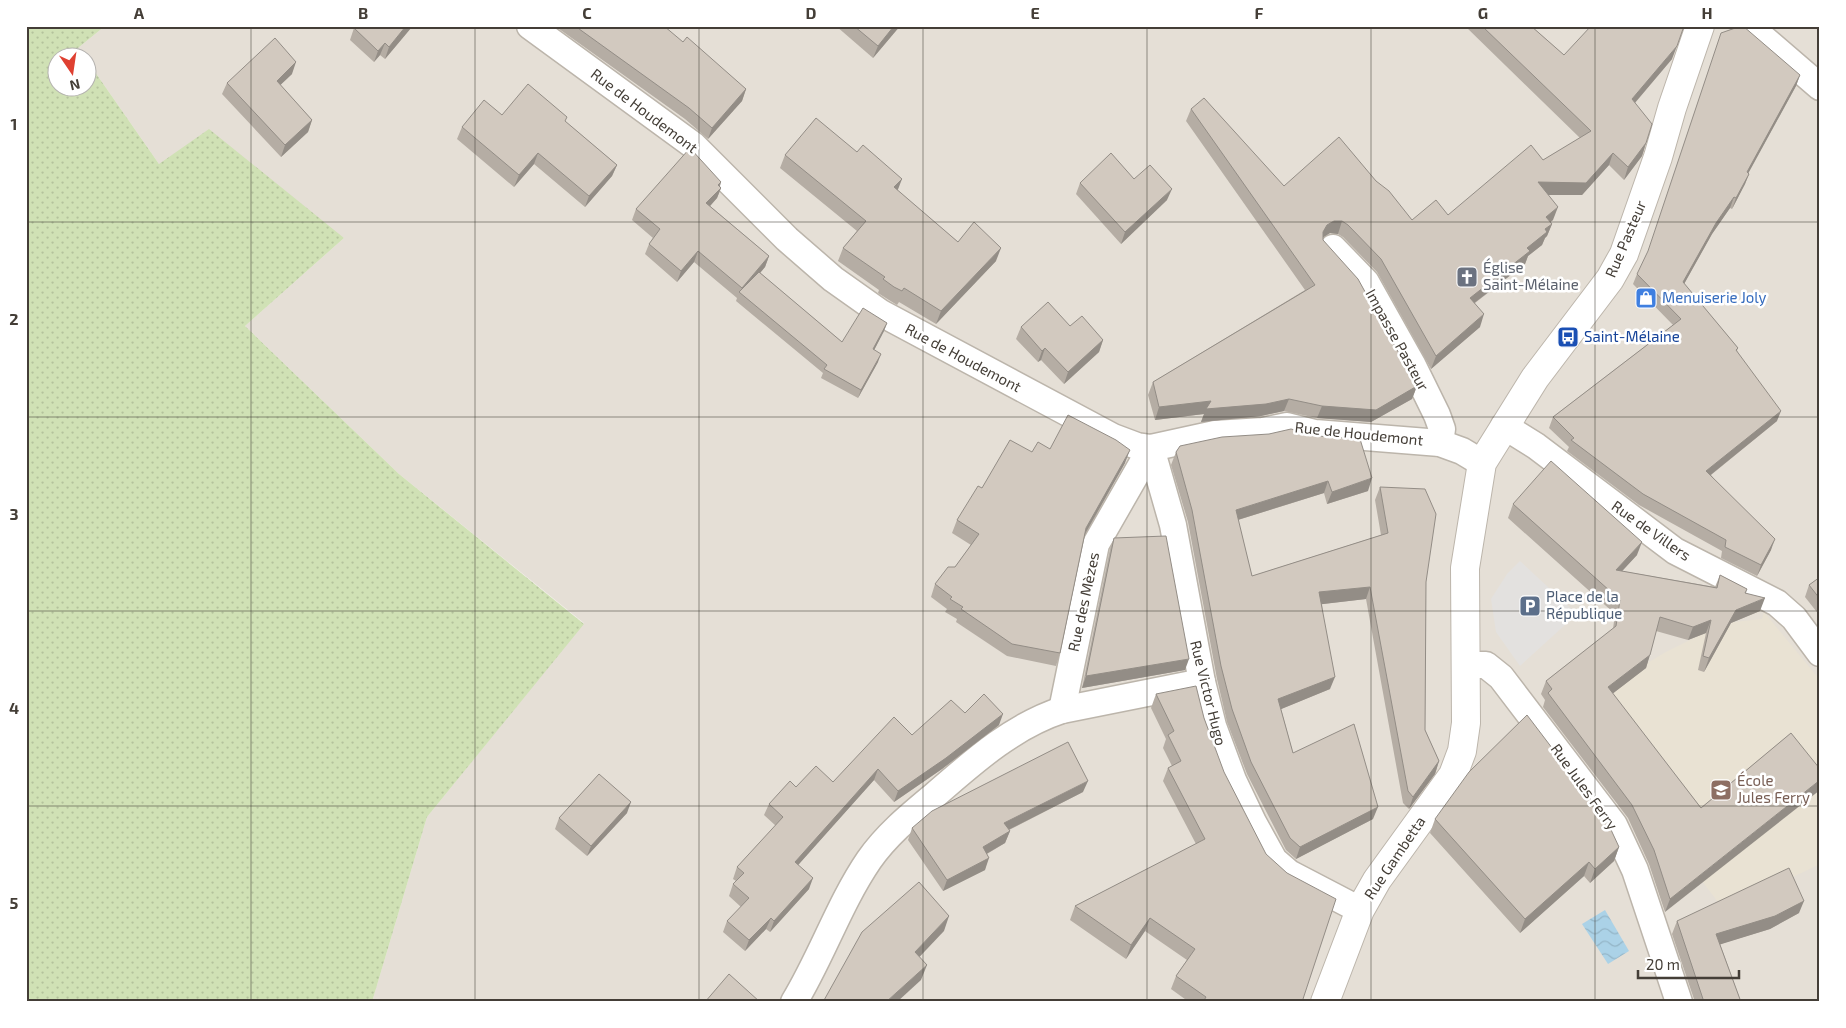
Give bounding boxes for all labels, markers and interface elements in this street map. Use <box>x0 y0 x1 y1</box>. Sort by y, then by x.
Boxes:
text: A <box>134 3 145 22</box>
text: B <box>358 3 368 22</box>
text: C <box>582 3 592 22</box>
text: D <box>806 3 817 22</box>
text: E <box>1030 3 1040 22</box>
text: F <box>1255 3 1264 22</box>
text: G <box>1478 3 1488 22</box>
text: H <box>1701 3 1713 22</box>
north arrow <box>48 48 98 98</box>
street label: Rue de Houdemont <box>588 64 702 156</box>
text: N <box>68 76 82 95</box>
text: 1 <box>11 114 17 133</box>
street label: Rue Pasteur <box>1601 197 1649 280</box>
place label: Église Saint-Mélaine <box>1483 258 1579 293</box>
church icon: Église Saint-Mélaine <box>1455 265 1479 289</box>
street label: Impasse Pasteur <box>1362 285 1433 394</box>
shop icon: Menuiserie Joly <box>1634 286 1658 310</box>
place label: Menuiserie Joly <box>1662 288 1766 306</box>
text: 2 <box>9 309 19 328</box>
street label: Rue de Houdemont <box>902 319 1025 395</box>
bus stop icon: Saint-Mélaine <box>1556 325 1580 349</box>
place label: Saint-Mélaine <box>1584 327 1680 345</box>
street label: Rue de Houdemont <box>1294 417 1424 449</box>
street label: Rue de Villers <box>1609 496 1695 564</box>
text: 3 <box>9 504 19 523</box>
street label: Rue des Mèzes <box>1064 550 1102 653</box>
place label: Place de la République <box>1546 587 1622 622</box>
parking icon: Place de la République <box>1518 594 1542 618</box>
street label: Rue Victor Hugo <box>1187 638 1231 747</box>
text: 4 <box>9 698 19 717</box>
street label: Rue Jules Ferry <box>1548 740 1622 833</box>
place label: École Jules Ferry <box>1737 771 1810 806</box>
school or university icon: École Jules Ferry <box>1709 778 1733 802</box>
street label: Rue Gambetta <box>1360 812 1429 902</box>
text: 5 <box>10 893 19 912</box>
scale bar <box>1638 948 1740 980</box>
text: 20 m <box>1646 955 1680 973</box>

